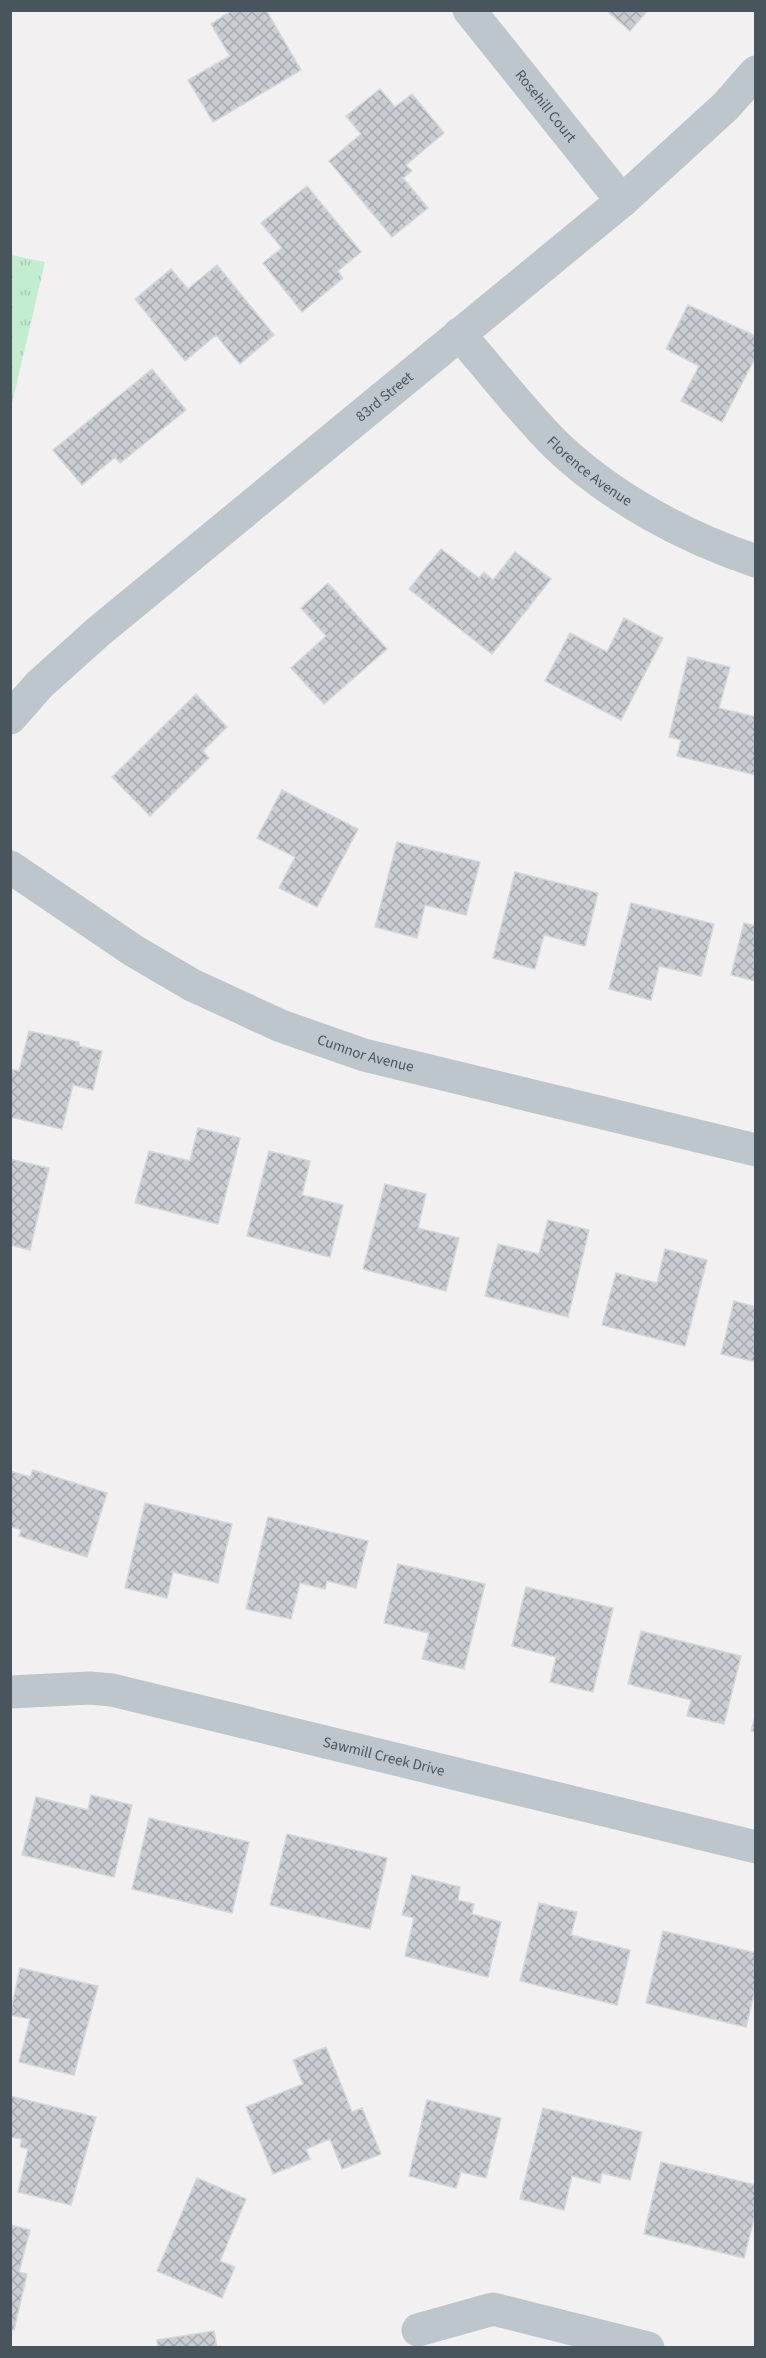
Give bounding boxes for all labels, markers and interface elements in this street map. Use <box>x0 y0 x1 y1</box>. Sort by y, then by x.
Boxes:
street label: Rosehill Court <box>510 65 582 147</box>
street label: 83rd Street <box>351 366 418 426</box>
street label: Florence Avenue <box>542 431 636 511</box>
street label: Cumnor Avenue <box>314 1029 416 1077</box>
street label: Sawmill Creek Drive <box>321 1731 447 1781</box>

